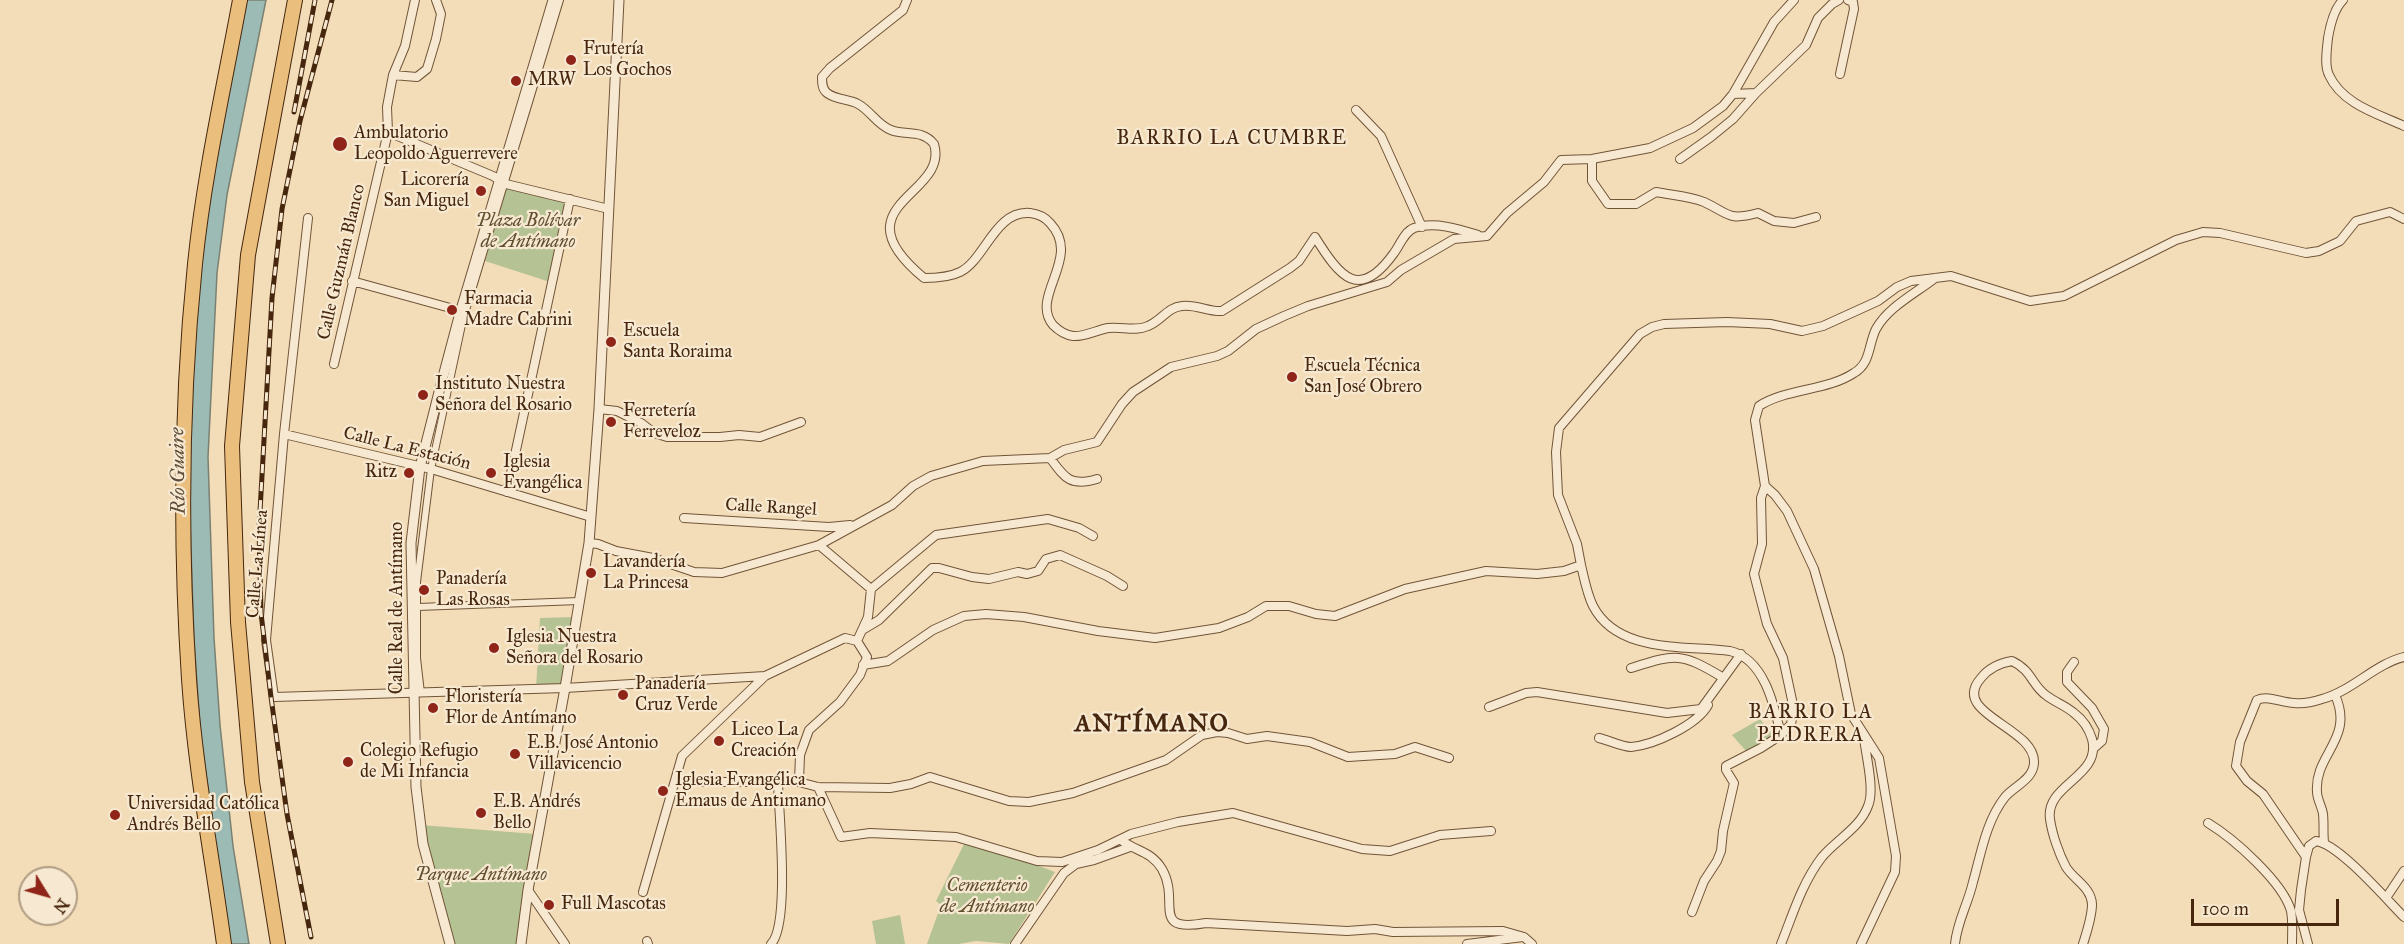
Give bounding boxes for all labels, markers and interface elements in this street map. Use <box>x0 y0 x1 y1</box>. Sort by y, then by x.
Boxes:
place label: Frutería Los Gochos <box>583 39 672 82</box>
marker: Frutería Los Gochos <box>564 53 578 67</box>
place label: MRW <box>528 70 576 92</box>
marker: MRW <box>509 74 523 88</box>
place label: Ambulatorio Leopoldo Aguerrevere <box>354 123 518 166</box>
district label: BARRIO LA CUMBRE <box>1116 127 1348 151</box>
marker: Ambulatorio Leopoldo Aguerrevere <box>331 135 349 153</box>
place label: Licorería San Miguel <box>383 170 469 213</box>
street label: Calle Guzmán Blanco <box>314 182 370 342</box>
marker: Licorería San Miguel <box>474 184 488 198</box>
park label: Plaza Bolívar de Antímano <box>476 211 580 254</box>
place label: Farmacia Madre Cabrini <box>464 289 572 332</box>
marker: Farmacia Madre Cabrini <box>445 303 459 317</box>
place label: Escuela Santa Roraima <box>623 321 732 364</box>
marker: Escuela Santa Roraima <box>604 335 618 349</box>
place label: Escuela Técnica San José Obrero <box>1304 356 1422 398</box>
marker: Escuela Técnica San José Obrero <box>1285 370 1299 384</box>
place label: Instituto Nuestra Señora del Rosario <box>435 374 572 416</box>
marker: Instituto Nuestra Señora del Rosario <box>416 388 430 402</box>
place label: Ferretería Ferreveloz <box>623 401 701 444</box>
marker: Ferretería Ferreveloz <box>604 415 618 429</box>
street label: Calle La Estación <box>341 423 473 475</box>
water label: Río Guaire <box>166 427 192 515</box>
place label: Iglesia Evangélica <box>503 452 582 494</box>
place label: Ritz <box>365 462 397 484</box>
marker: Ritz <box>402 466 416 480</box>
marker: Iglesia Evangélica <box>484 466 498 480</box>
street label: Calle Rangel <box>725 495 817 521</box>
street label: Calle La Línea <box>243 509 273 619</box>
street label: Calle Real de Antímano <box>387 522 409 694</box>
place label: Lavandería La Princesa <box>603 552 689 594</box>
marker: Lavandería La Princesa <box>584 566 598 580</box>
place label: Panadería Las Rosas <box>436 569 510 612</box>
marker: Panadería Las Rosas <box>417 583 431 597</box>
place label: Iglesia Nuestra Señora del Rosario <box>506 627 643 670</box>
marker: Iglesia Nuestra Señora del Rosario <box>487 641 501 655</box>
place label: Panadería Cruz Verde <box>635 674 718 716</box>
place label: Floristería Flor de Antímano <box>445 687 577 730</box>
marker: Panadería Cruz Verde <box>616 688 630 702</box>
marker: Floristería Flor de Antímano <box>426 701 440 715</box>
district label: BARRIO LA PEDRERA <box>1748 701 1874 748</box>
district label: ANTÍMANO <box>1075 711 1229 739</box>
place label: Liceo La Creación <box>731 720 798 762</box>
place label: E.B. José Antonio Villavicencio <box>527 733 658 776</box>
marker: Liceo La Creación <box>712 734 726 748</box>
place label: Colegio Refugio de Mi Infancia <box>360 741 478 783</box>
marker: E.B. José Antonio Villavicencio <box>508 747 522 761</box>
marker: Colegio Refugio de Mi Infancia <box>341 755 355 769</box>
place label: Iglesia Evangélica Emaus de Antimano <box>675 770 826 812</box>
marker: Iglesia Evangélica Emaus de Antimano <box>656 784 670 798</box>
place label: E.B. Andrés Bello <box>493 792 581 834</box>
place label: Universidad Católica Andrés Bello <box>127 794 279 836</box>
marker: E.B. Andrés Bello <box>474 806 488 820</box>
marker: Universidad Católica Andrés Bello <box>108 808 122 822</box>
park label: Parque Antímano <box>415 865 547 887</box>
north arrow <box>18 866 78 926</box>
park label: Cementerio de Antímano <box>940 876 1034 918</box>
scale bar <box>2194 887 2342 925</box>
place label: Full Mascotas <box>561 894 666 916</box>
text: N <box>50 895 73 917</box>
marker: Full Mascotas <box>542 898 556 912</box>
text: 100 m <box>2202 898 2249 920</box>

